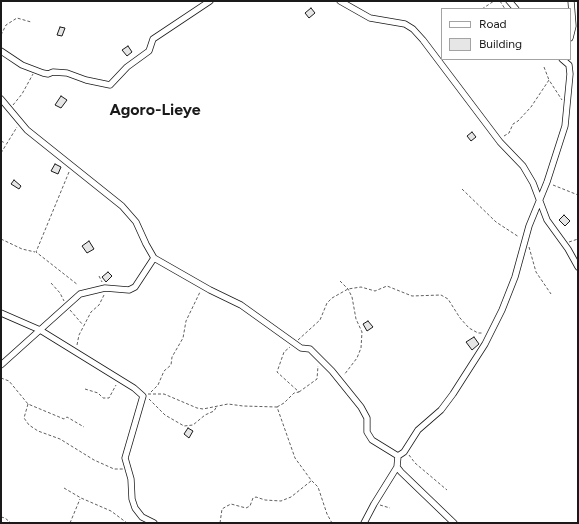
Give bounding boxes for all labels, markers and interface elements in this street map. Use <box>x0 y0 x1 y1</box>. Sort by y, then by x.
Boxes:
legend <box>441 8 571 60</box>
text: Road <box>479 17 507 31</box>
text: Building <box>479 37 522 51</box>
district label: Agoro-Lieye <box>109 100 201 120</box>

